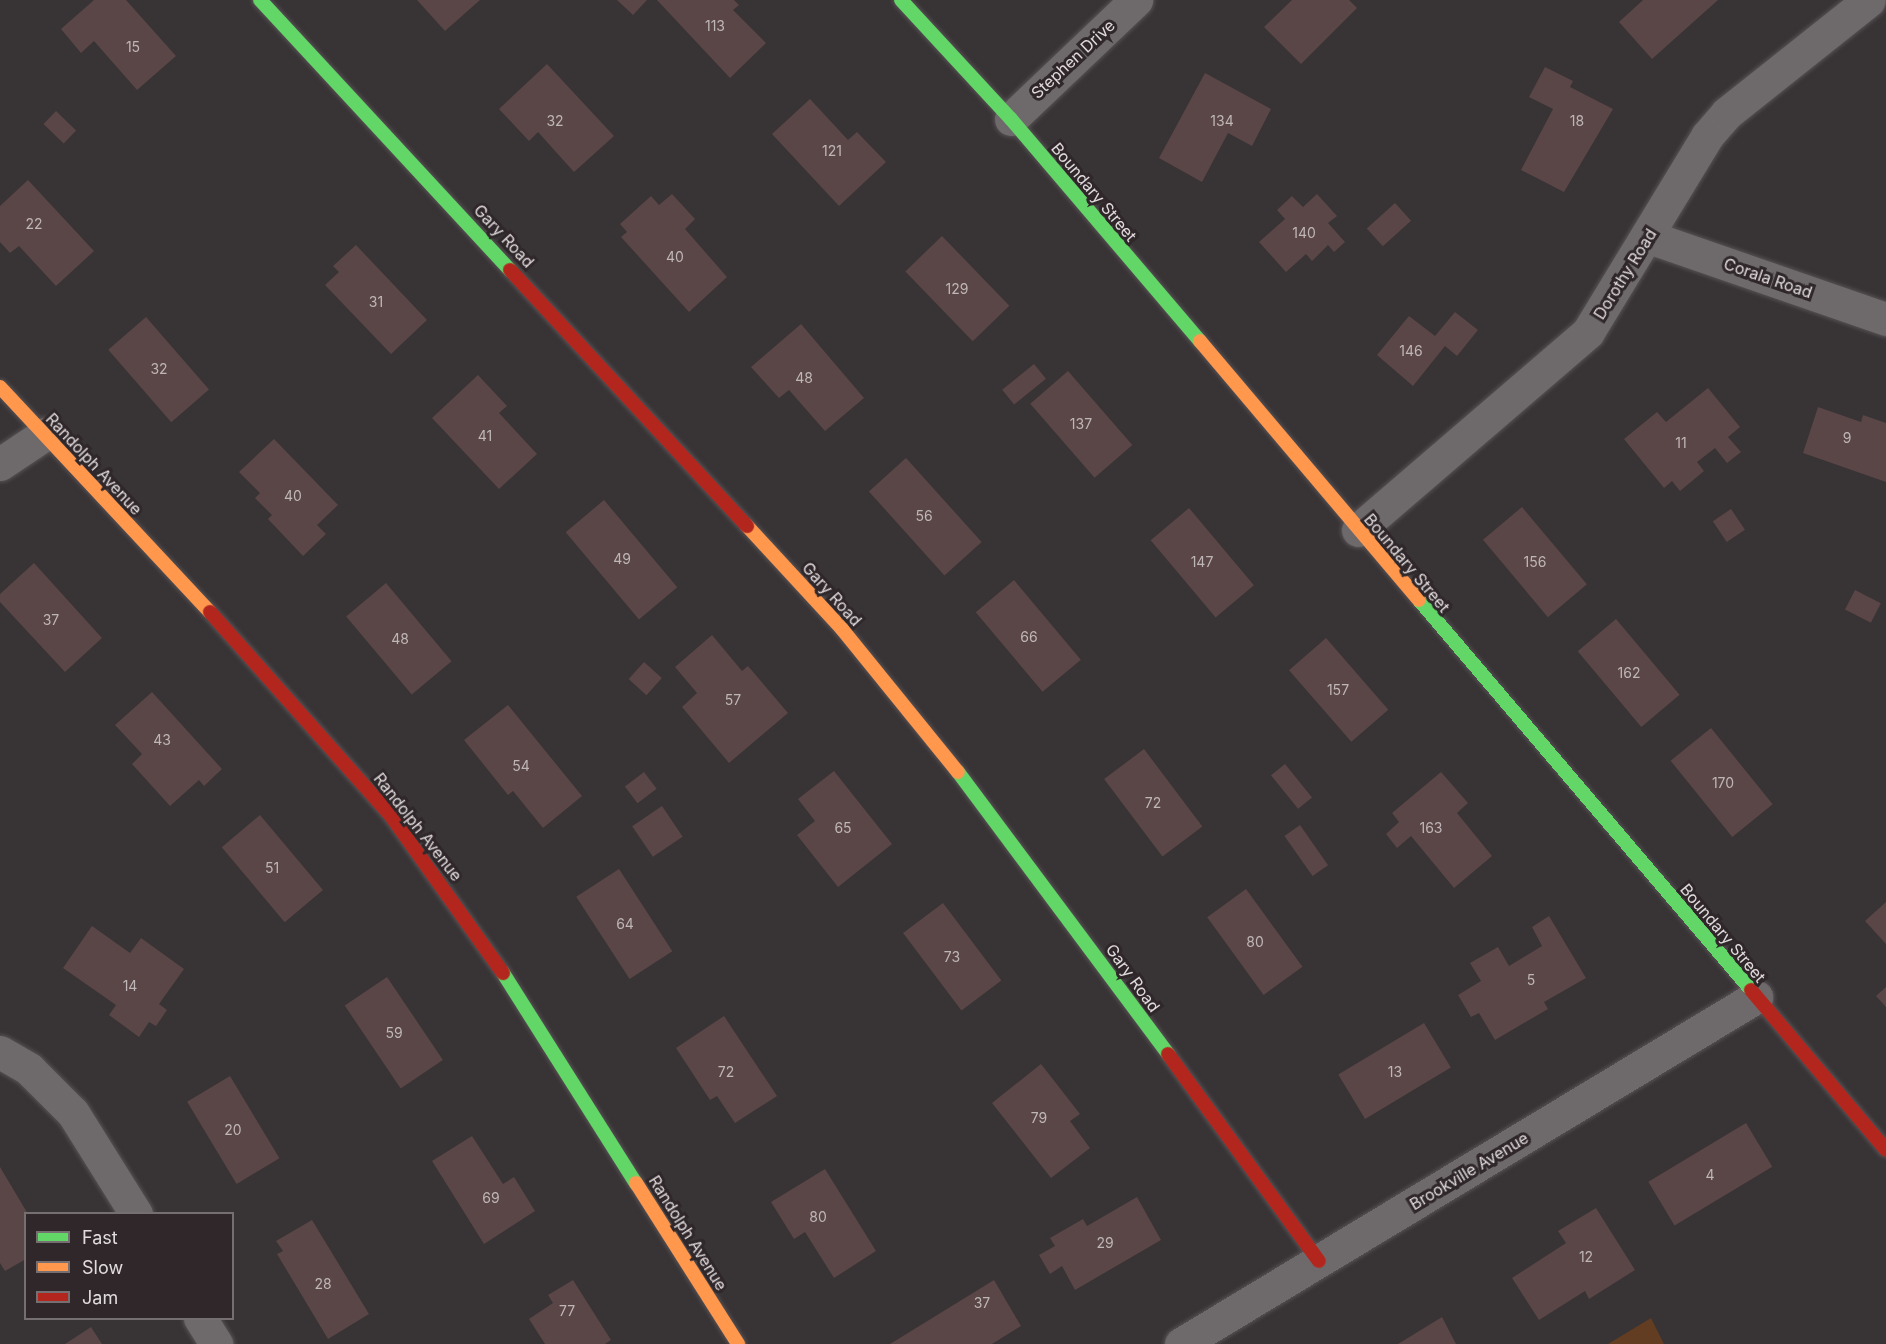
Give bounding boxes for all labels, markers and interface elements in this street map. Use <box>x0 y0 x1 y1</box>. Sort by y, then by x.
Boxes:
street label: Stephen Drive <box>1027 16 1119 102</box>
house number: 113 <box>705 18 725 34</box>
house number: 15 <box>126 39 140 55</box>
house number: 32 <box>546 113 564 129</box>
house number: 134 <box>1210 113 1234 129</box>
house number: 18 <box>1570 113 1584 129</box>
street label: Boundary Street <box>1047 139 1141 245</box>
house number: 121 <box>822 143 842 159</box>
street label: Gary Road <box>470 200 538 272</box>
house number: 22 <box>25 216 43 232</box>
house number: 140 <box>1292 225 1316 241</box>
street label: Dorothy Road <box>1590 225 1660 323</box>
house number: 40 <box>666 249 684 265</box>
street label: Corala Road <box>1721 254 1815 302</box>
house number: 129 <box>946 281 968 297</box>
house number: 31 <box>369 294 383 310</box>
house number: 146 <box>1399 343 1423 359</box>
house number: 32 <box>150 361 168 377</box>
house number: 48 <box>795 370 813 386</box>
street label: Randolph Avenue <box>42 409 146 519</box>
house number: 137 <box>1070 416 1092 432</box>
house number: 41 <box>478 428 492 444</box>
house number: 9 <box>1843 430 1851 446</box>
house number: 11 <box>1675 435 1687 451</box>
house number: 40 <box>284 488 302 504</box>
house number: 56 <box>915 508 933 524</box>
street label: Boundary Street <box>1360 510 1454 616</box>
house number: 49 <box>613 551 631 567</box>
house number: 147 <box>1191 554 1213 570</box>
house number: 156 <box>1524 554 1546 570</box>
street label: Gary Road <box>798 558 866 630</box>
house number: 37 <box>43 612 59 628</box>
house number: 66 <box>1020 629 1038 645</box>
house number: 48 <box>391 631 409 647</box>
house number: 162 <box>1618 665 1640 681</box>
house number: 157 <box>1327 682 1349 698</box>
house number: 57 <box>725 692 741 708</box>
house number: 43 <box>153 732 171 748</box>
house number: 54 <box>512 758 530 774</box>
street label: Randolph Avenue <box>370 769 466 885</box>
house number: 170 <box>1712 775 1734 791</box>
house number: 72 <box>1145 795 1161 811</box>
house number: 65 <box>834 820 852 836</box>
house number: 163 <box>1419 820 1443 836</box>
house number: 51 <box>265 860 279 876</box>
street label: Boundary Street <box>1676 880 1770 986</box>
house number: 64 <box>616 916 634 932</box>
house number: 80 <box>1246 934 1264 950</box>
street label: Gary Road <box>1102 940 1164 1016</box>
house number: 73 <box>944 949 960 965</box>
house number: 5 <box>1527 972 1535 988</box>
house number: 14 <box>123 978 137 994</box>
house number: 59 <box>385 1025 403 1041</box>
house number: 72 <box>718 1064 734 1080</box>
house number: 13 <box>1388 1064 1402 1080</box>
house number: 79 <box>1031 1110 1047 1126</box>
house number: 20 <box>224 1122 242 1138</box>
street label: Brookville Avenue <box>1406 1128 1532 1214</box>
house number: 4 <box>1705 1167 1715 1183</box>
street label: Randolph Avenue <box>645 1172 731 1294</box>
house number: 69 <box>482 1190 500 1206</box>
house number: 80 <box>809 1209 827 1225</box>
legend <box>24 1212 234 1320</box>
text: Fast <box>82 1227 118 1248</box>
house number: 29 <box>1096 1235 1114 1251</box>
house number: 12 <box>1579 1249 1593 1265</box>
text: Slow <box>82 1257 123 1278</box>
house number: 28 <box>314 1276 332 1292</box>
text: Jam <box>82 1287 118 1308</box>
house number: 37 <box>974 1295 990 1311</box>
house number: 77 <box>559 1303 575 1319</box>

